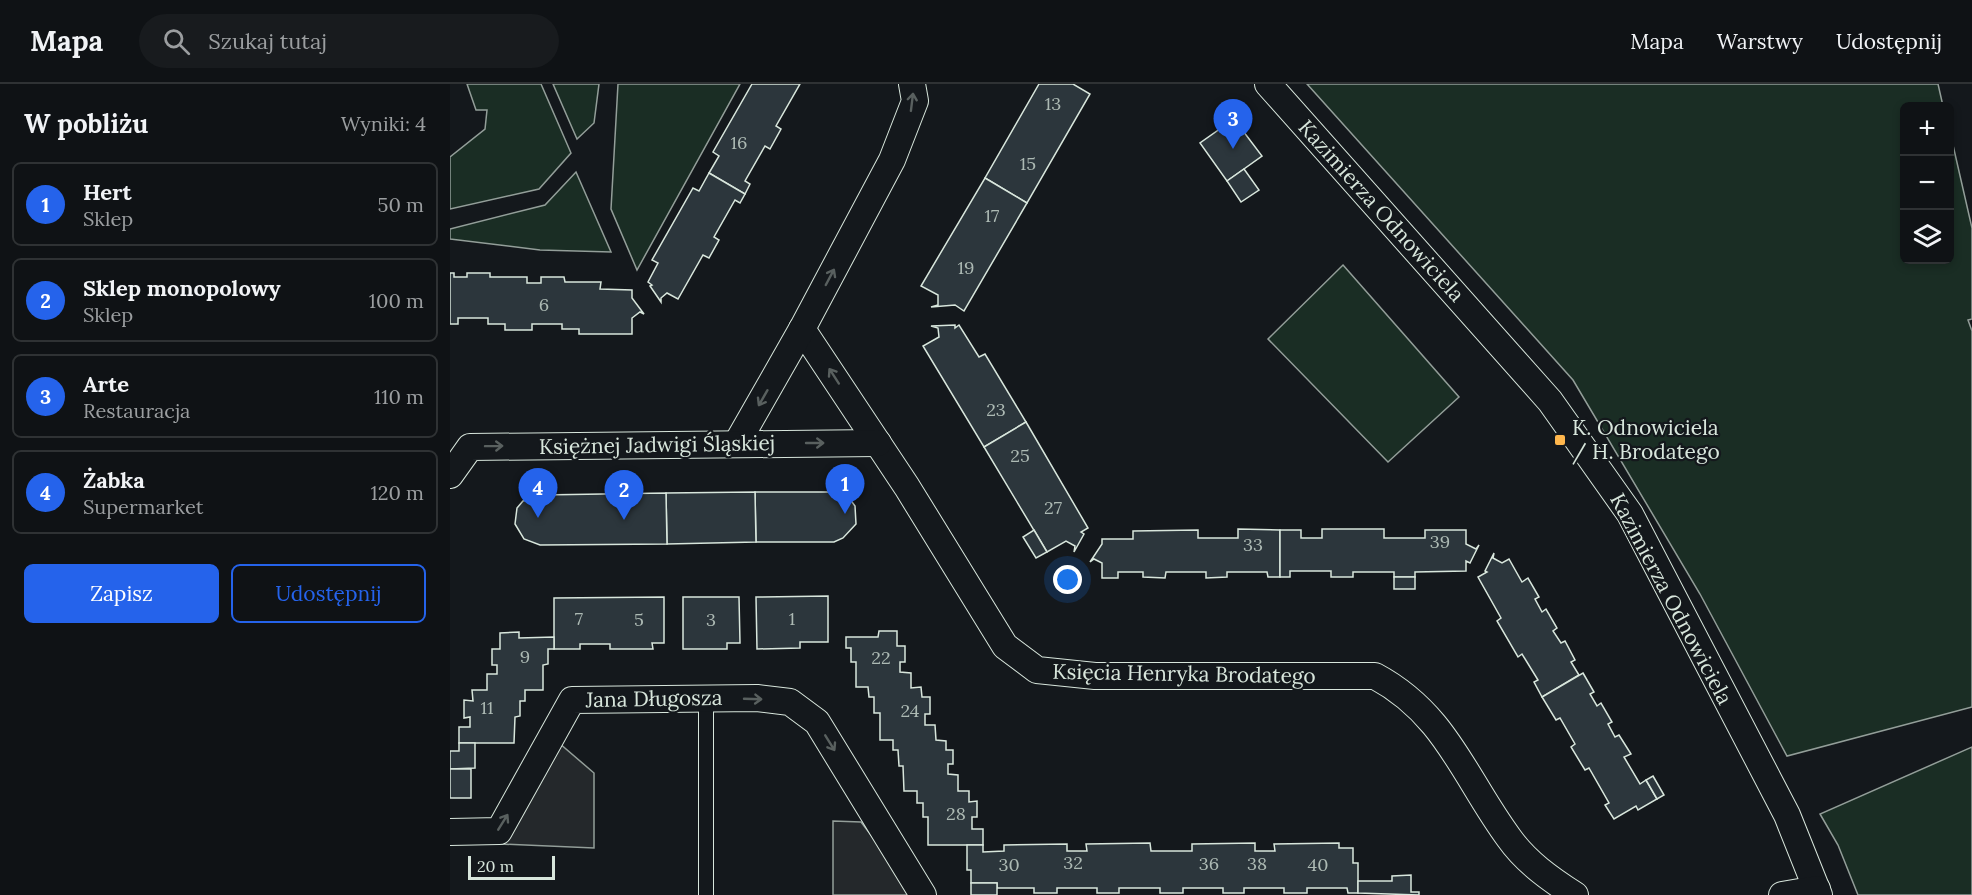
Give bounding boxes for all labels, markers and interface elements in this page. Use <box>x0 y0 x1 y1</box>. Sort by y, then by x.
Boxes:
search box <box>139 14 559 68</box>
text: Mapa <box>30 23 103 59</box>
icon: search <box>160 25 193 58</box>
text: Szukaj tutaj <box>208 27 327 55</box>
text: Mapa <box>1630 28 1684 55</box>
text: Warstwy <box>1717 28 1803 55</box>
text: Udostępnij <box>1836 28 1942 55</box>
one-way arrow <box>907 92 918 112</box>
house number: 13 <box>1045 92 1061 115</box>
pin: 3 <box>1214 100 1252 149</box>
map controls <box>1900 102 1954 264</box>
button: + <box>1900 102 1954 156</box>
text: W pobliżu <box>24 107 148 140</box>
text: Wyniki: 4 <box>341 111 426 136</box>
street label: Kazimierza Odnowiciela <box>1292 114 1470 307</box>
house number: 16 <box>731 131 747 154</box>
house number: 15 <box>1020 152 1036 175</box>
button: − <box>1900 156 1954 210</box>
text: Hert <box>83 178 132 206</box>
text: 1 <box>41 192 50 217</box>
text: 50 m <box>378 192 424 217</box>
house number: 17 <box>985 204 999 227</box>
text: Sklep <box>83 206 133 231</box>
button: layers <box>1900 210 1954 264</box>
house number: 19 <box>958 256 974 279</box>
one-way arrow <box>824 269 836 286</box>
text: Sklep monopolowy <box>83 274 281 302</box>
text: 2 <box>40 288 51 313</box>
text: 100 m <box>369 288 424 313</box>
house number: 6 <box>539 293 549 316</box>
text: Sklep <box>83 302 133 327</box>
one-way arrow <box>828 369 840 385</box>
text: Arte <box>83 370 129 398</box>
text: 3 <box>40 384 51 409</box>
text: 110 m <box>374 384 424 409</box>
one-way arrow <box>756 389 768 406</box>
text: Restauracja <box>83 398 190 423</box>
house number: 23 <box>986 398 1006 421</box>
place label: K. Odnowiciela / H. Brodatego <box>1572 414 1720 465</box>
street label: Księżnej Jadwigi Śląskiej <box>539 429 775 460</box>
marker: K. Odnowiciela / H. Brodatego <box>1553 433 1567 447</box>
one-way arrow <box>804 437 824 449</box>
one-way arrow <box>483 441 503 452</box>
house number: 25 <box>1010 444 1030 467</box>
pin: 1 <box>826 464 864 514</box>
text: Żabka <box>83 466 145 494</box>
pin: 4 <box>518 468 557 518</box>
pin: 2 <box>604 470 644 520</box>
text: 4 <box>40 480 51 505</box>
text: 120 m <box>370 480 424 505</box>
street label: Kazimierza Odnowiciela <box>1604 488 1739 709</box>
text: Supermarket <box>83 494 203 519</box>
house number: 27 <box>1044 496 1062 519</box>
house number: 39 <box>1430 530 1450 553</box>
house number: 33 <box>1243 533 1263 556</box>
button: Zapisz <box>24 564 219 623</box>
button: Udostępnij <box>231 564 426 623</box>
your location <box>1053 565 1082 594</box>
house number: 7 <box>575 607 583 630</box>
house number: 1 <box>789 607 795 630</box>
house number: 5 <box>634 608 644 631</box>
house number: 3 <box>706 608 716 631</box>
house number: 9 <box>520 645 530 668</box>
house number: 22 <box>871 646 891 669</box>
street label: Księcia Henryka Brodatego <box>1052 658 1316 689</box>
street label: Jana Długosza <box>584 684 723 713</box>
one-way arrow <box>742 693 762 704</box>
house number: 11 <box>480 696 494 719</box>
house number: 24 <box>900 699 920 722</box>
one-way arrow <box>823 735 836 752</box>
house number: 28 <box>946 802 966 825</box>
one-way arrow <box>497 814 510 831</box>
house number: 32 <box>1063 851 1083 874</box>
house number: 36 <box>1199 852 1219 875</box>
house number: 38 <box>1247 852 1267 875</box>
scale bar <box>468 853 555 880</box>
house number: 30 <box>998 853 1020 876</box>
house number: 40 <box>1308 853 1328 876</box>
text: 20 m <box>477 856 514 876</box>

